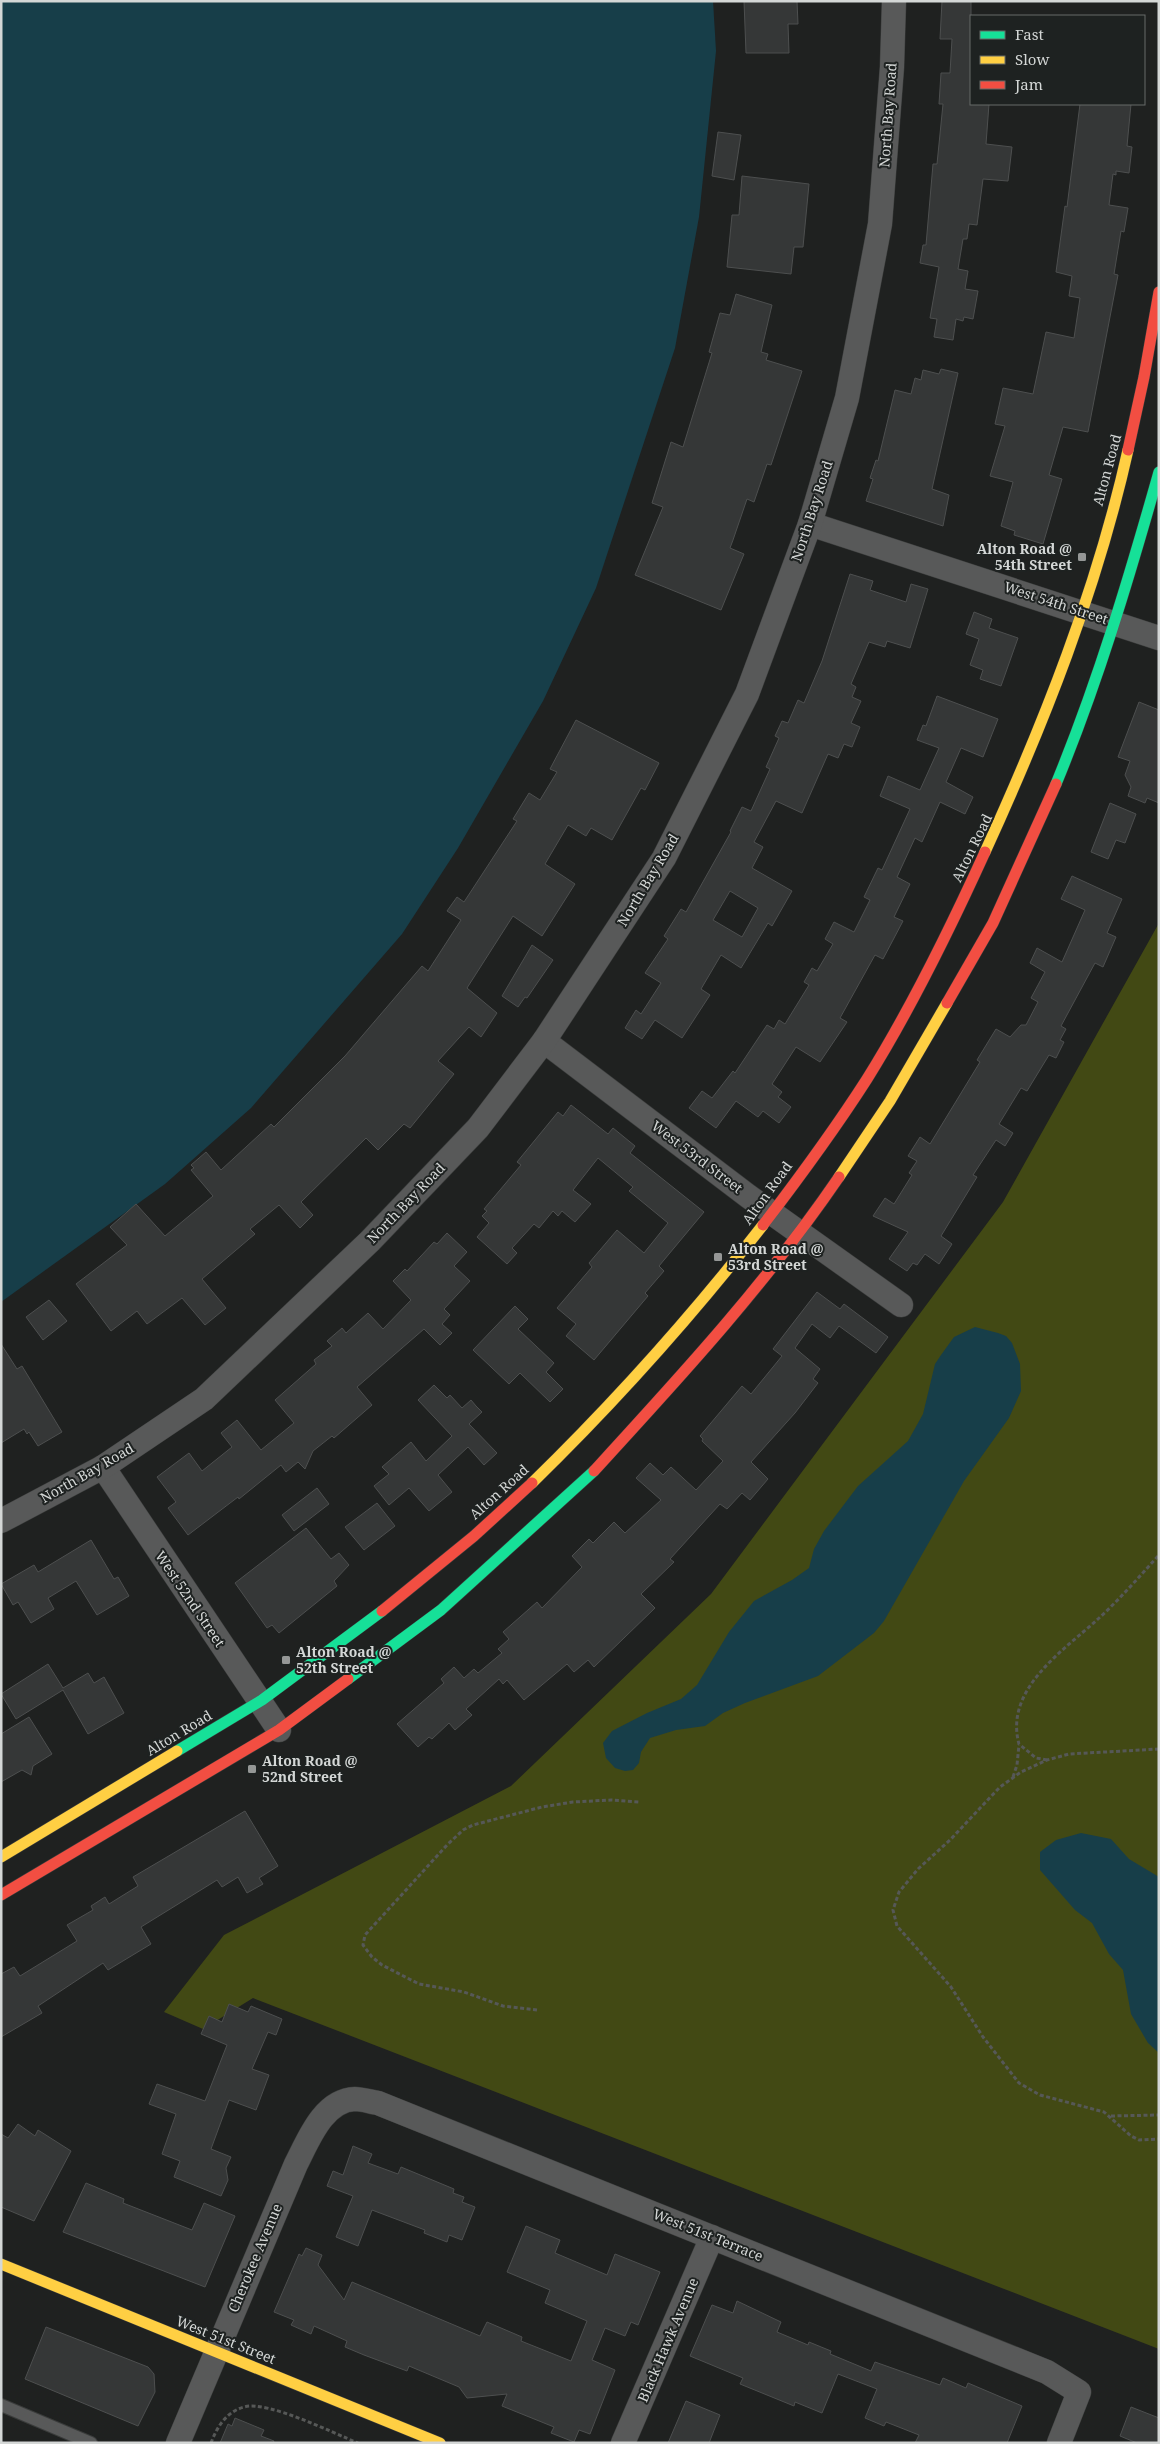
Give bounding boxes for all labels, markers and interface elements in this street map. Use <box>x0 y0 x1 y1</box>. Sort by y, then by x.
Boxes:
legend <box>970 15 1145 105</box>
text: Fast <box>1015 24 1044 44</box>
text: Slow <box>1015 49 1049 69</box>
street label: North Bay Road <box>874 62 901 168</box>
text: Jam <box>1014 74 1043 94</box>
street label: Alton Road <box>1088 431 1125 508</box>
street label: North Bay Road <box>786 458 837 564</box>
place label: Alton Road @ 54th Street <box>977 539 1072 574</box>
marker: Alton Road @ 54th Street <box>1076 551 1088 563</box>
street label: West 54th Street <box>1002 577 1111 628</box>
street label: Alton Road <box>947 810 996 885</box>
street label: North Bay Road <box>612 830 683 930</box>
street label: West 53rd Street <box>648 1116 747 1197</box>
street label: Alton Road <box>737 1157 796 1228</box>
street label: North Bay Road <box>362 1158 449 1247</box>
place label: Alton Road @ 53rd Street <box>728 1239 823 1274</box>
marker: Alton Road @ 53rd Street <box>712 1251 724 1263</box>
street label: North Bay Road <box>37 1438 137 1507</box>
street label: Alton Road <box>465 1460 533 1523</box>
street label: West 52nd Street <box>151 1547 230 1651</box>
place label: Alton Road @ 52th Street <box>296 1642 391 1677</box>
marker: Alton Road @ 52th Street <box>280 1654 292 1666</box>
street label: Alton Road <box>142 1705 216 1760</box>
place label: Alton Road @ 52nd Street <box>262 1751 357 1786</box>
marker: Alton Road @ 52nd Street <box>246 1763 258 1775</box>
street label: Cherokee Avenue <box>223 2201 286 2315</box>
street label: West 51st Terrace <box>650 2204 766 2265</box>
street label: Black Hawk Avenue <box>633 2275 702 2405</box>
street label: West 51st Street <box>174 2311 279 2368</box>

